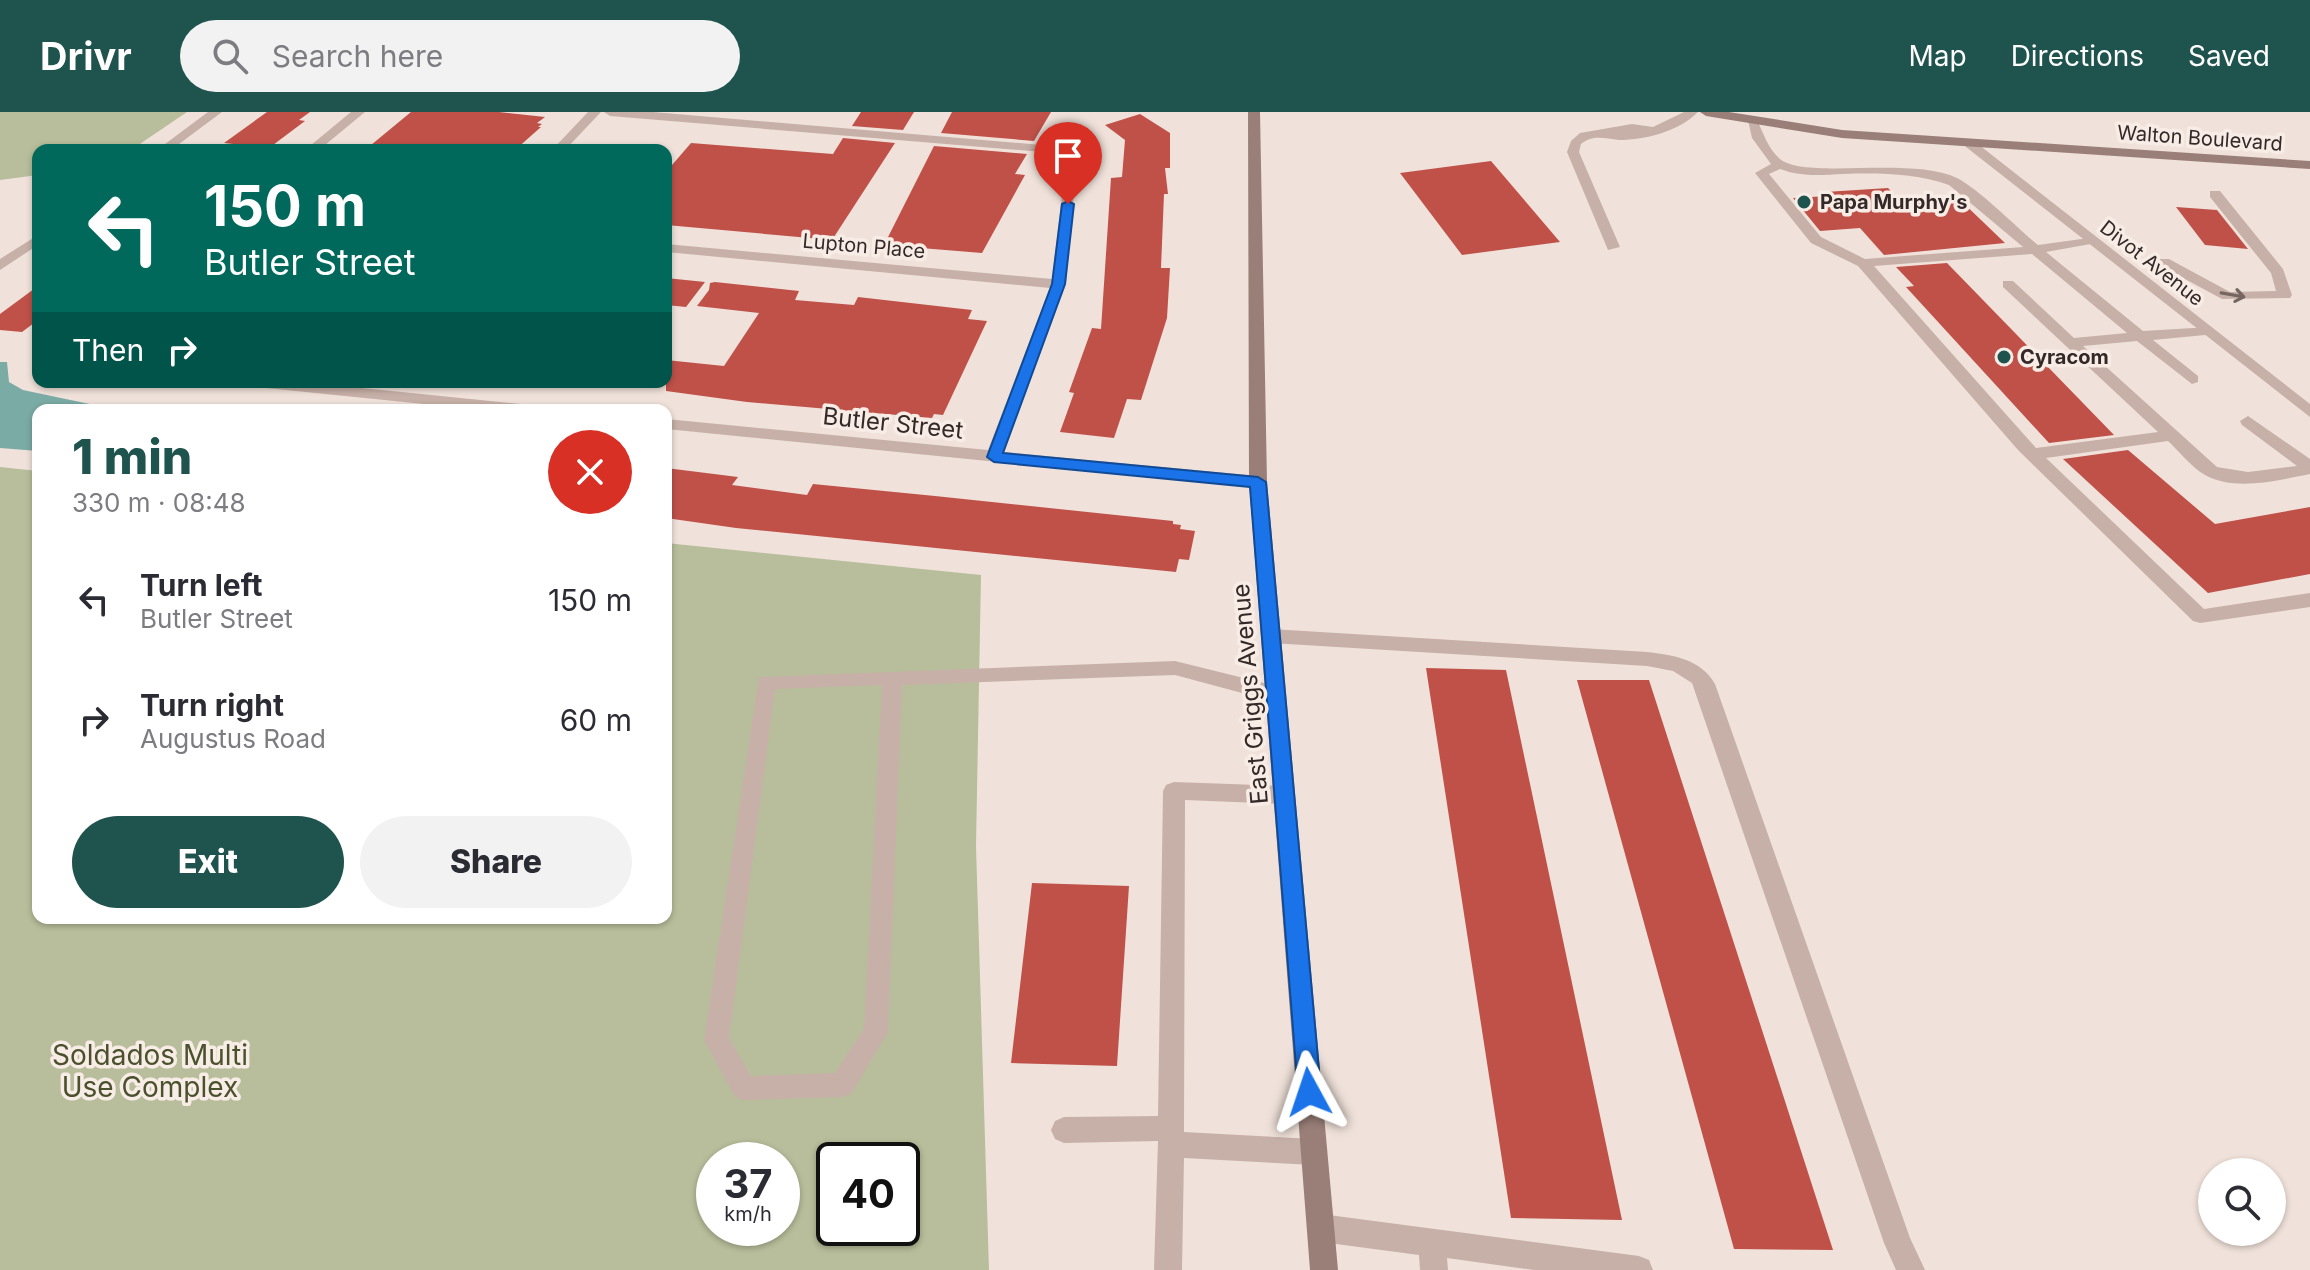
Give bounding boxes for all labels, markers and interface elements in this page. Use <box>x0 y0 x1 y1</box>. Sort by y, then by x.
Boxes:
search box <box>180 20 740 92</box>
text: Drivr <box>40 33 132 79</box>
icon: search <box>208 34 252 78</box>
text: Search here <box>272 38 443 74</box>
text: Map <box>1908 39 1967 73</box>
text: Directions <box>2011 39 2144 73</box>
text: Saved <box>2188 39 2270 73</box>
street label: Walton Boulevard <box>2117 120 2283 156</box>
pin <box>1034 122 1102 204</box>
icon: arrive <box>1046 134 1090 178</box>
text: 150 m <box>204 172 366 240</box>
icon: left <box>72 176 176 280</box>
place label: Papa Murphy's <box>1820 190 1967 214</box>
marker: Papa Murphy's <box>1795 193 1813 211</box>
street label: Divot Avenue <box>2096 215 2208 311</box>
street label: Lupton Place <box>802 229 926 263</box>
text: Butler Street <box>204 240 416 284</box>
one-way arrow <box>2220 288 2246 303</box>
icon: right <box>160 328 204 372</box>
text: Then <box>72 332 144 368</box>
place label: Cyracom <box>2020 345 2109 369</box>
marker: Cyracom <box>1995 348 2013 366</box>
street label: Butler Street <box>821 401 965 445</box>
text: 1 min <box>72 427 192 486</box>
button: close <box>548 430 632 514</box>
text: 330 m · 08:48 <box>72 487 246 518</box>
text: Turn left <box>140 567 262 603</box>
icon: left <box>72 578 116 622</box>
text: 150 m <box>548 582 632 618</box>
street label: East Griggs Avenue <box>1226 582 1274 806</box>
text: Butler Street <box>140 603 293 634</box>
text: Turn right <box>140 687 284 723</box>
icon: right <box>72 698 116 742</box>
text: 60 m <box>560 702 632 738</box>
text: Augustus Road <box>140 723 326 754</box>
button: Exit <box>72 816 344 908</box>
button: Share <box>360 816 632 908</box>
park label: Soldados Multi Use Complex <box>52 1038 248 1104</box>
position arrow <box>1267 1050 1351 1134</box>
speed limit sign: 40 <box>816 1142 920 1246</box>
map controls <box>2198 1158 2286 1246</box>
button: search <box>2198 1158 2286 1246</box>
text: 37 <box>723 1159 773 1208</box>
text: km/h <box>724 1202 772 1226</box>

